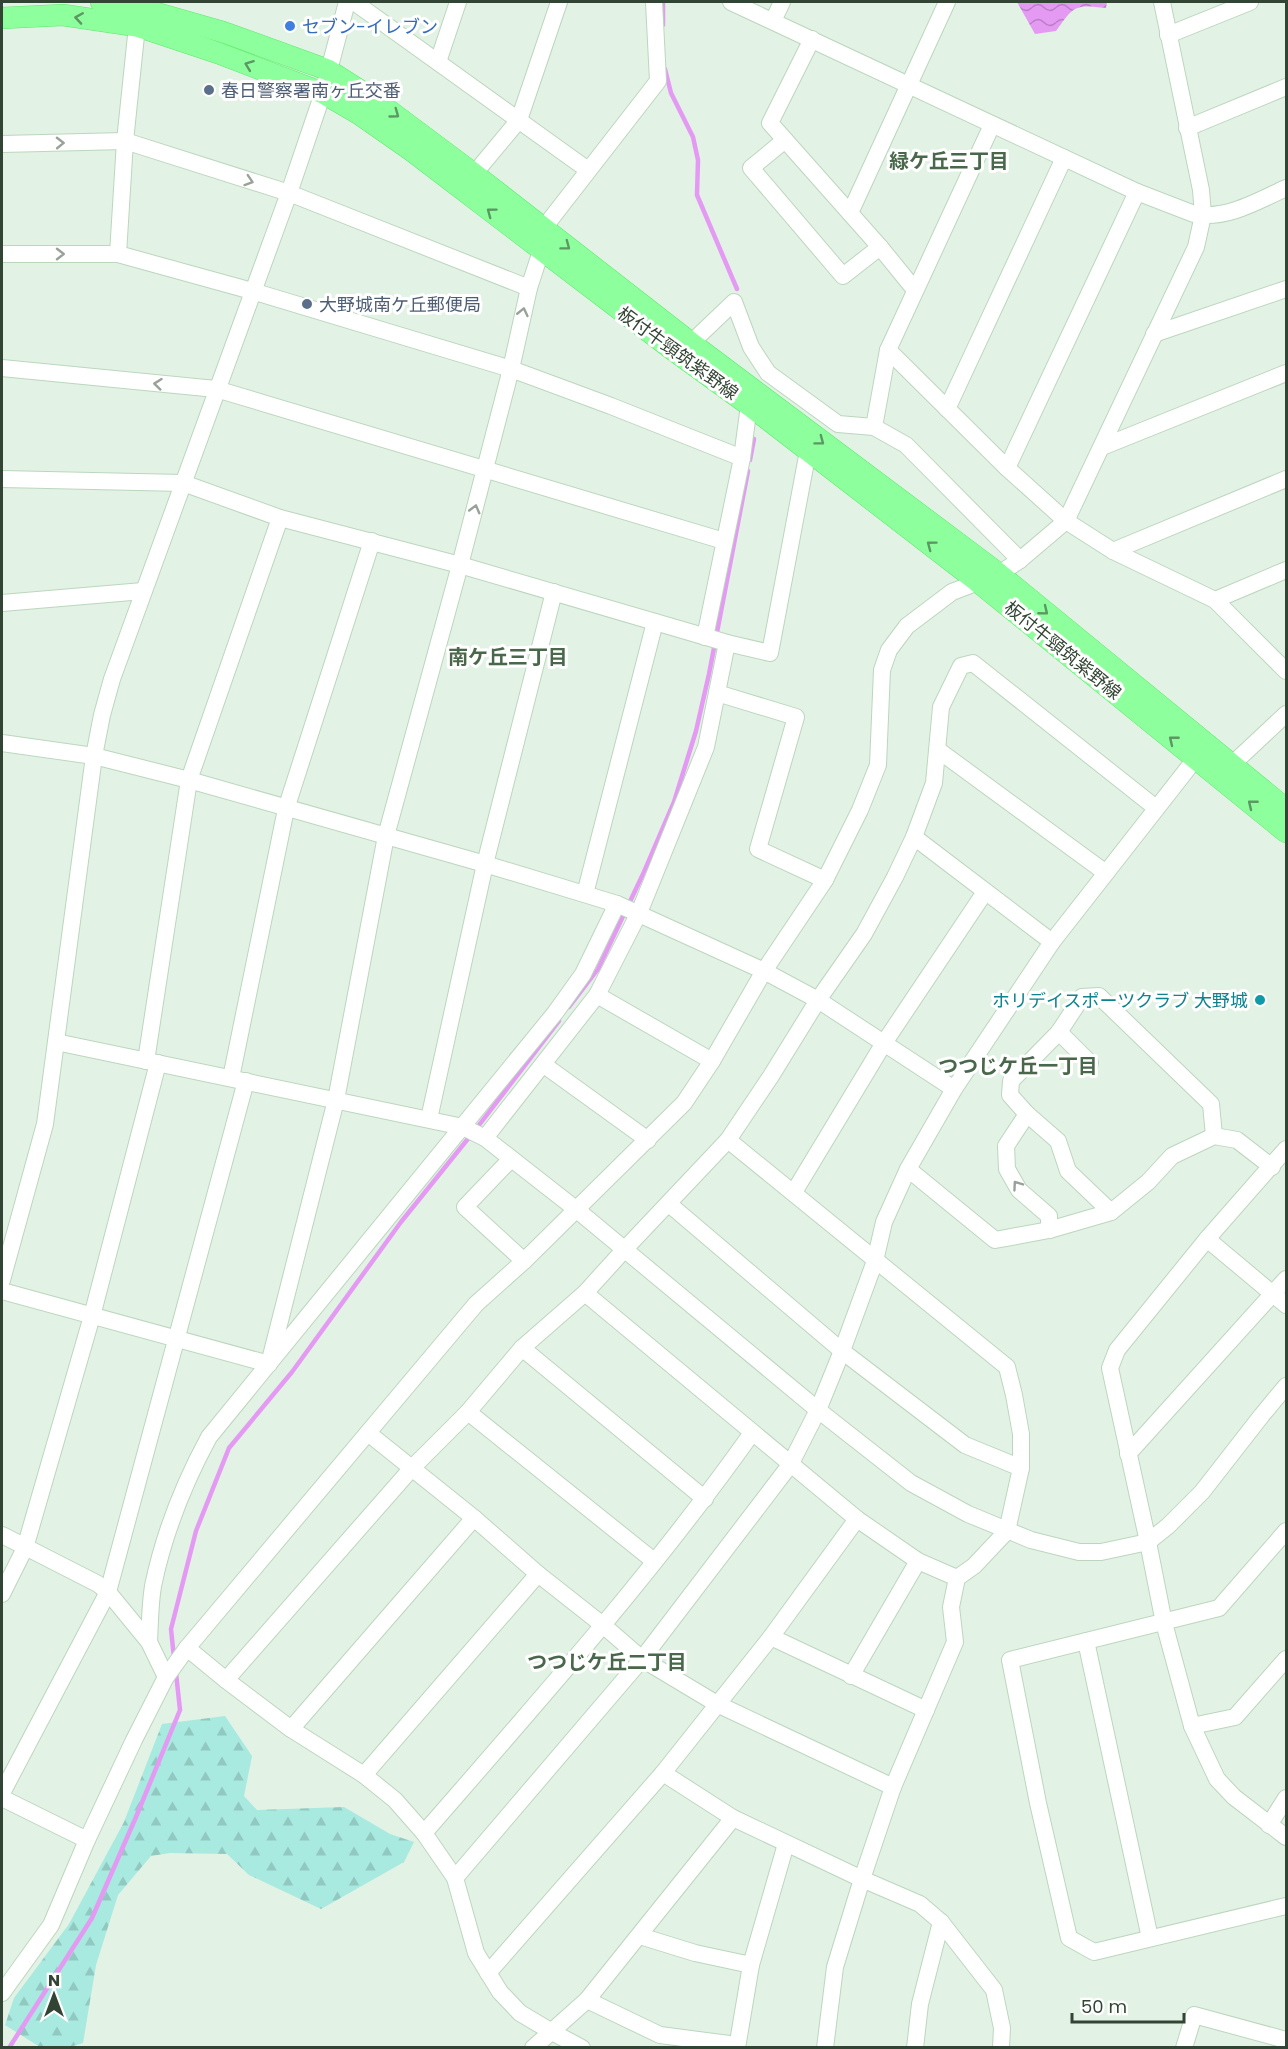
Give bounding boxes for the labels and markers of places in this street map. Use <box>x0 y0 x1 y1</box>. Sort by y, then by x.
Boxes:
place label: セブン-イレブン <box>302 14 438 39</box>
marker: セブン-イレブン <box>283 19 297 33</box>
place label: 春日警察署南ヶ丘交番 <box>221 78 401 103</box>
marker: 春日警察署南ヶ丘交番 <box>202 83 216 97</box>
place label: 大野城南ケ丘郵便局 <box>319 292 481 317</box>
marker: 大野城南ケ丘郵便局 <box>300 297 314 311</box>
place label: ホリデイスポーツクラブ 大野城 <box>992 988 1248 1013</box>
marker: ホリデイスポーツクラブ 大野城 <box>1253 993 1267 1007</box>

